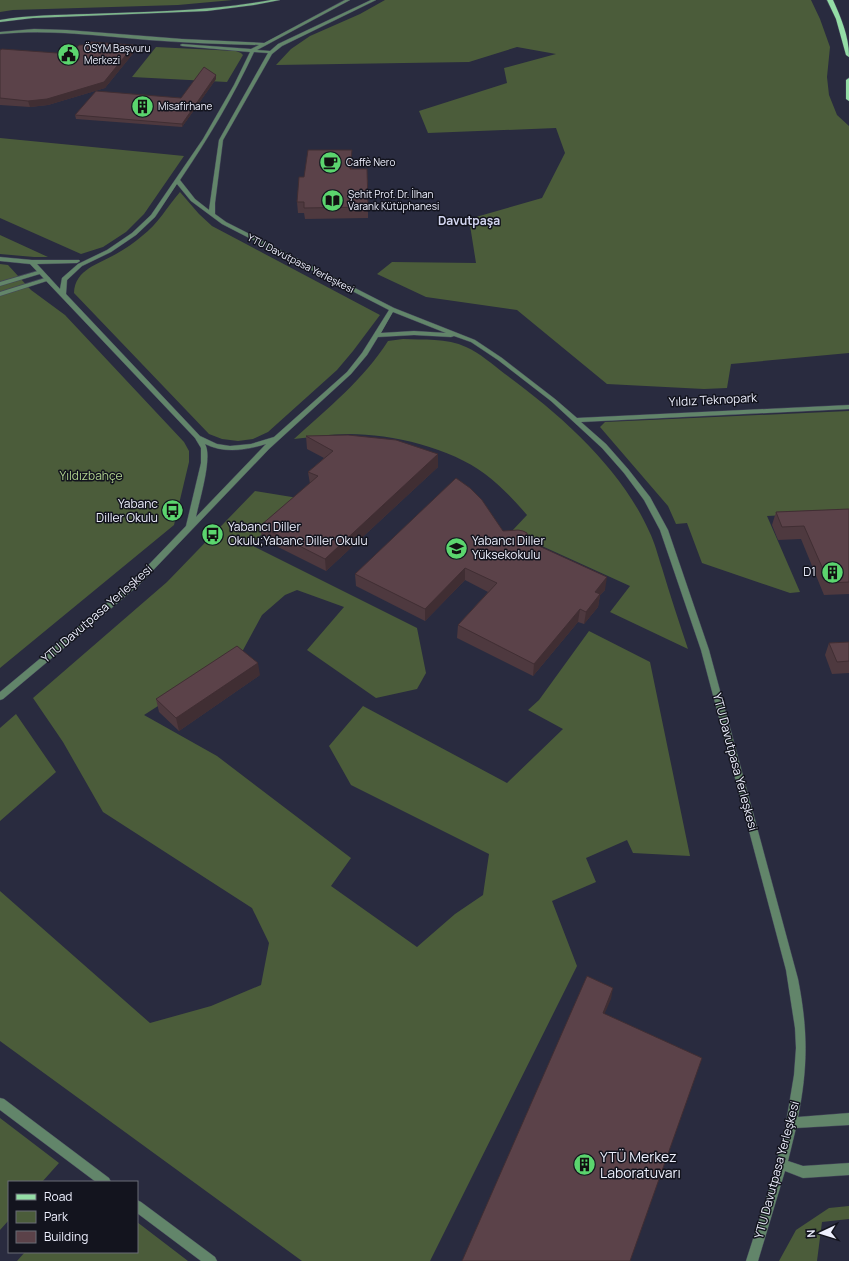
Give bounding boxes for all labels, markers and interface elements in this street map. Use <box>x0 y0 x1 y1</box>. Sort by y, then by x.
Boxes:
public building icon: ÖSYM Başvuru Merkezi <box>56 41 82 67</box>
place label: ÖSYM Başvuru Merkezi <box>84 41 150 67</box>
building icon: Misafirhane <box>129 93 155 119</box>
place label: Misafirhane <box>158 99 213 113</box>
cafe icon: Caffè Nero <box>317 149 343 175</box>
place label: Caffè Nero <box>346 155 395 169</box>
library icon: Şehit Prof. Dr. İlhan Varank Kütüphanesi <box>320 187 346 213</box>
place label: Şehit Prof. Dr. İlhan Varank Kütüphanesi <box>348 187 439 213</box>
district label: Davutpaşa <box>438 212 500 229</box>
street label: YTU Davutpasa Yerleşkesi <box>245 230 357 296</box>
street label: Yıldız Teknopark <box>668 389 759 410</box>
park label: Yıldızbahçe <box>60 467 122 484</box>
place label: Yabanc Diller Okulu <box>96 495 158 526</box>
bus stop icon: Yabanc Diller Okulu <box>160 498 186 524</box>
place label: Yabancı Diller Okulu;Yabanc Diller Okulu <box>228 518 368 549</box>
bus stop icon: Yabancı Diller Okulu;Yabanc Diller Okulu <box>199 521 225 547</box>
place label: Yabancı Diller Yüksekokulu <box>472 532 545 563</box>
school or university icon: Yabancı Diller Yüksekokulu <box>443 535 469 561</box>
building icon: D1 <box>819 559 845 585</box>
street label: YTU Davutpasa Yerleşkesi <box>38 561 156 667</box>
place label: D1 <box>803 563 816 580</box>
street label: YTU Davutpasa Yerleşkesi <box>709 691 762 833</box>
street label: YTU Davutpasa Yerleşkesi <box>750 1099 803 1241</box>
place label: YTÜ Merkez Laboratuvarı <box>600 1147 681 1182</box>
building icon: YTÜ Merkez Laboratuvarı <box>572 1152 598 1178</box>
legend <box>8 1181 138 1253</box>
text: Road <box>44 1188 72 1205</box>
text: Park <box>44 1208 69 1225</box>
north arrow <box>801 1213 841 1253</box>
text: Building <box>44 1228 88 1245</box>
text: N <box>803 1229 818 1238</box>

